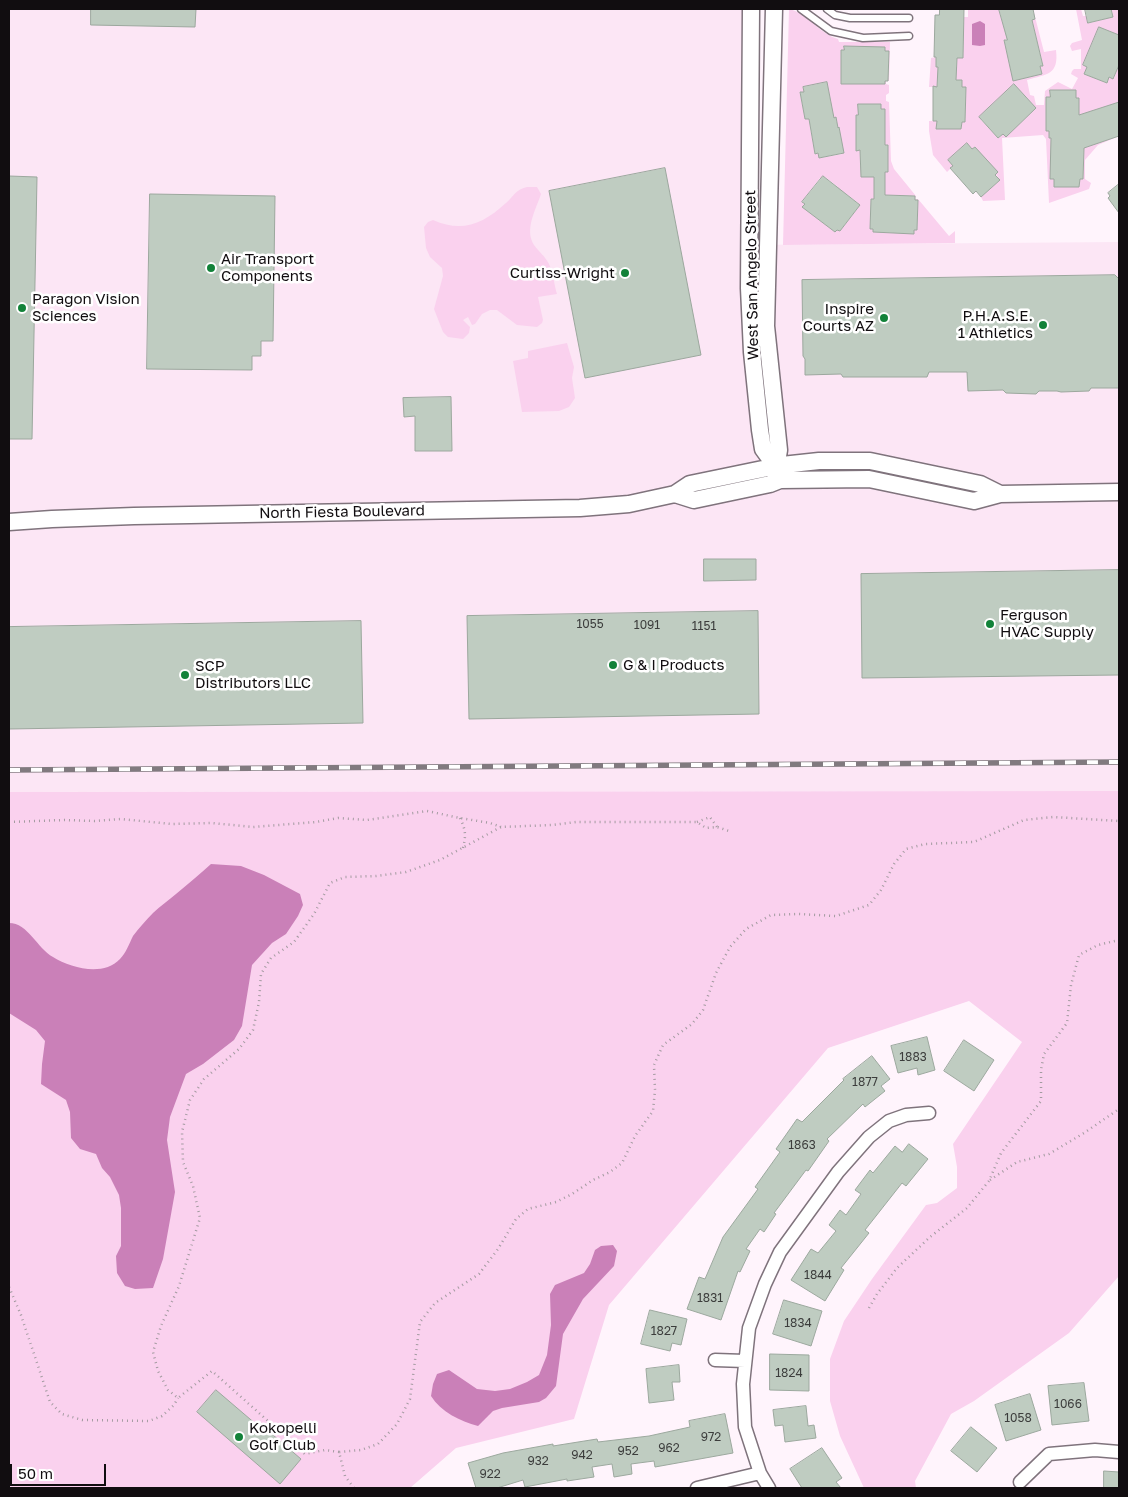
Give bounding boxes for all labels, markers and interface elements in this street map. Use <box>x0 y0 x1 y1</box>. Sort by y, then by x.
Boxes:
street label: West San Angelo Street <box>742 190 762 360</box>
place label: Air Transport Components <box>221 250 314 285</box>
marker: Air Transport Components <box>205 262 217 274</box>
place label: Curtiss-Wright <box>510 264 615 282</box>
marker: Curtiss-Wright <box>619 267 631 279</box>
place label: Paragon Vision Sciences <box>32 290 140 325</box>
place label: Inspire Courts AZ <box>803 300 874 335</box>
marker: Paragon Vision Sciences <box>16 302 28 314</box>
place label: P.H.A.S.E. 1 Athletics <box>958 307 1033 342</box>
marker: Inspire Courts AZ <box>878 312 890 324</box>
marker: P.H.A.S.E. 1 Athletics <box>1037 319 1049 331</box>
street label: North Fiesta Boulevard <box>259 502 425 522</box>
place label: Ferguson HVAC Supply <box>1000 606 1094 641</box>
house number: 1055 <box>576 617 604 631</box>
house number: 1091 <box>634 618 660 632</box>
marker: Ferguson HVAC Supply <box>984 618 996 630</box>
house number: 1151 <box>692 619 716 633</box>
place label: G & I Products <box>623 656 725 674</box>
place label: SCP Distributors LLC <box>195 657 311 692</box>
marker: G & I Products <box>607 659 619 671</box>
marker: SCP Distributors LLC <box>179 669 191 681</box>
house number: 1883 <box>899 1050 927 1064</box>
house number: 1877 <box>852 1075 878 1089</box>
house number: 1863 <box>788 1138 816 1152</box>
house number: 1844 <box>804 1268 832 1282</box>
house number: 1831 <box>697 1291 723 1305</box>
house number: 1834 <box>784 1316 812 1330</box>
house number: 1827 <box>651 1324 677 1338</box>
house number: 1824 <box>775 1366 803 1380</box>
house number: 1066 <box>1054 1397 1082 1411</box>
house number: 1058 <box>1004 1411 1032 1425</box>
place label: Kokopelli Golf Club <box>249 1419 317 1454</box>
house number: 972 <box>701 1430 721 1444</box>
marker: Kokopelli Golf Club <box>233 1431 245 1443</box>
house number: 962 <box>658 1441 680 1455</box>
house number: 952 <box>617 1444 639 1458</box>
house number: 942 <box>571 1448 593 1462</box>
scale bar <box>12 1454 109 1486</box>
house number: 932 <box>527 1454 549 1468</box>
text: 50 m <box>18 1464 53 1482</box>
house number: 922 <box>479 1467 501 1481</box>

